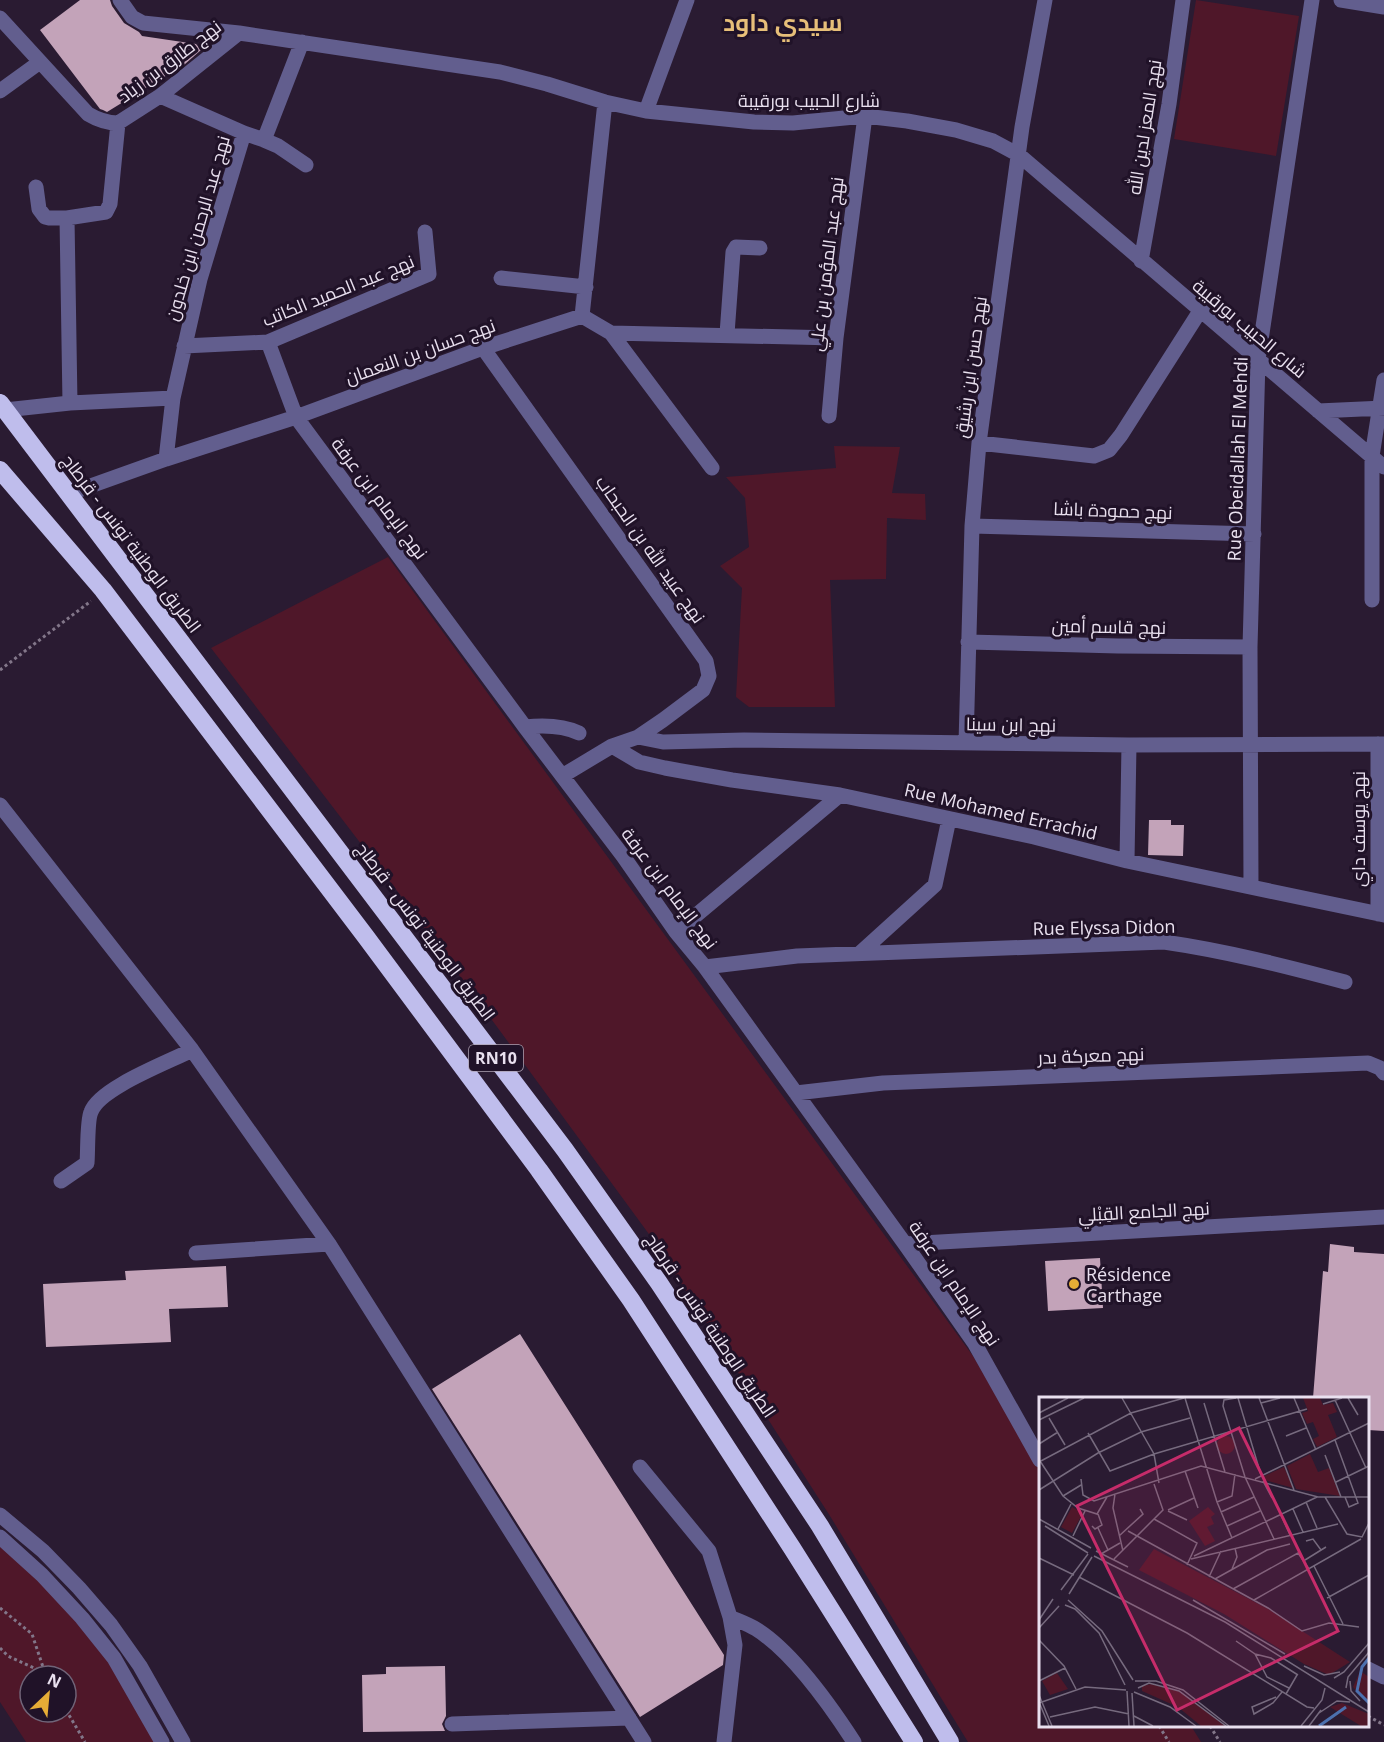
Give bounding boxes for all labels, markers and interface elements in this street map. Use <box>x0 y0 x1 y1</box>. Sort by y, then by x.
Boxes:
district label: سيدي داود <box>723 5 843 42</box>
street label: نهج طارق بن زياد <box>113 14 226 108</box>
street label: نهج المعز لدين الله <box>1121 58 1168 196</box>
street label: شارع الحبيب بورقيبة <box>738 88 880 113</box>
street label: نهج عبد الرحمن ابن خلدون <box>159 133 236 324</box>
street label: نهج عبد المؤمن بن علي <box>803 175 852 353</box>
street label: نهج عبد الحميد الكاتب <box>259 249 418 332</box>
street label: شارع الحبيب بورقيبة <box>1187 273 1312 384</box>
street label: نهج حسن ابن رشيق <box>948 295 993 440</box>
street label: نهج حسان بن النعمان <box>342 313 499 390</box>
street label: Rue Obeidallah El Mehdi <box>1221 356 1253 562</box>
street label: نهج الإمام ابن عرفة <box>326 432 434 564</box>
street label: الطريق الوطنية تونس - قرطاج <box>56 449 207 638</box>
street label: نهج عبيد الله بن الحبحاب <box>590 470 711 628</box>
street label: نهج حمودة باشا <box>1053 496 1173 525</box>
street label: نهج قاسم أمين <box>1051 613 1167 640</box>
street label: نهج ابن سينا <box>966 711 1056 738</box>
street label: نهج يوسف داي <box>1346 771 1373 887</box>
street label: Rue Mohamed Errachid <box>902 777 1100 845</box>
street label: نهج الإمام ابن عرفة <box>616 822 724 954</box>
street label: الطريق الوطنية تونس - قرطاج <box>350 837 501 1026</box>
street label: Rue Elyssa Didon <box>1032 914 1176 940</box>
street label: نهج معركة بدر <box>1036 1041 1145 1070</box>
road number: RN10 <box>469 1045 523 1071</box>
street label: نهج الجامع القِبْلي <box>1078 1196 1211 1229</box>
street label: نهج الإمام ابن عرفة <box>903 1216 1006 1351</box>
street label: الطريق الوطنية تونس - قرطاج <box>639 1228 782 1423</box>
place label: Résidence Carthage <box>1086 1262 1171 1307</box>
marker: Résidence Carthage <box>1067 1277 1081 1291</box>
inset map <box>1039 1397 1369 1727</box>
north arrow <box>18 1664 78 1724</box>
text: N <box>44 1668 65 1693</box>

